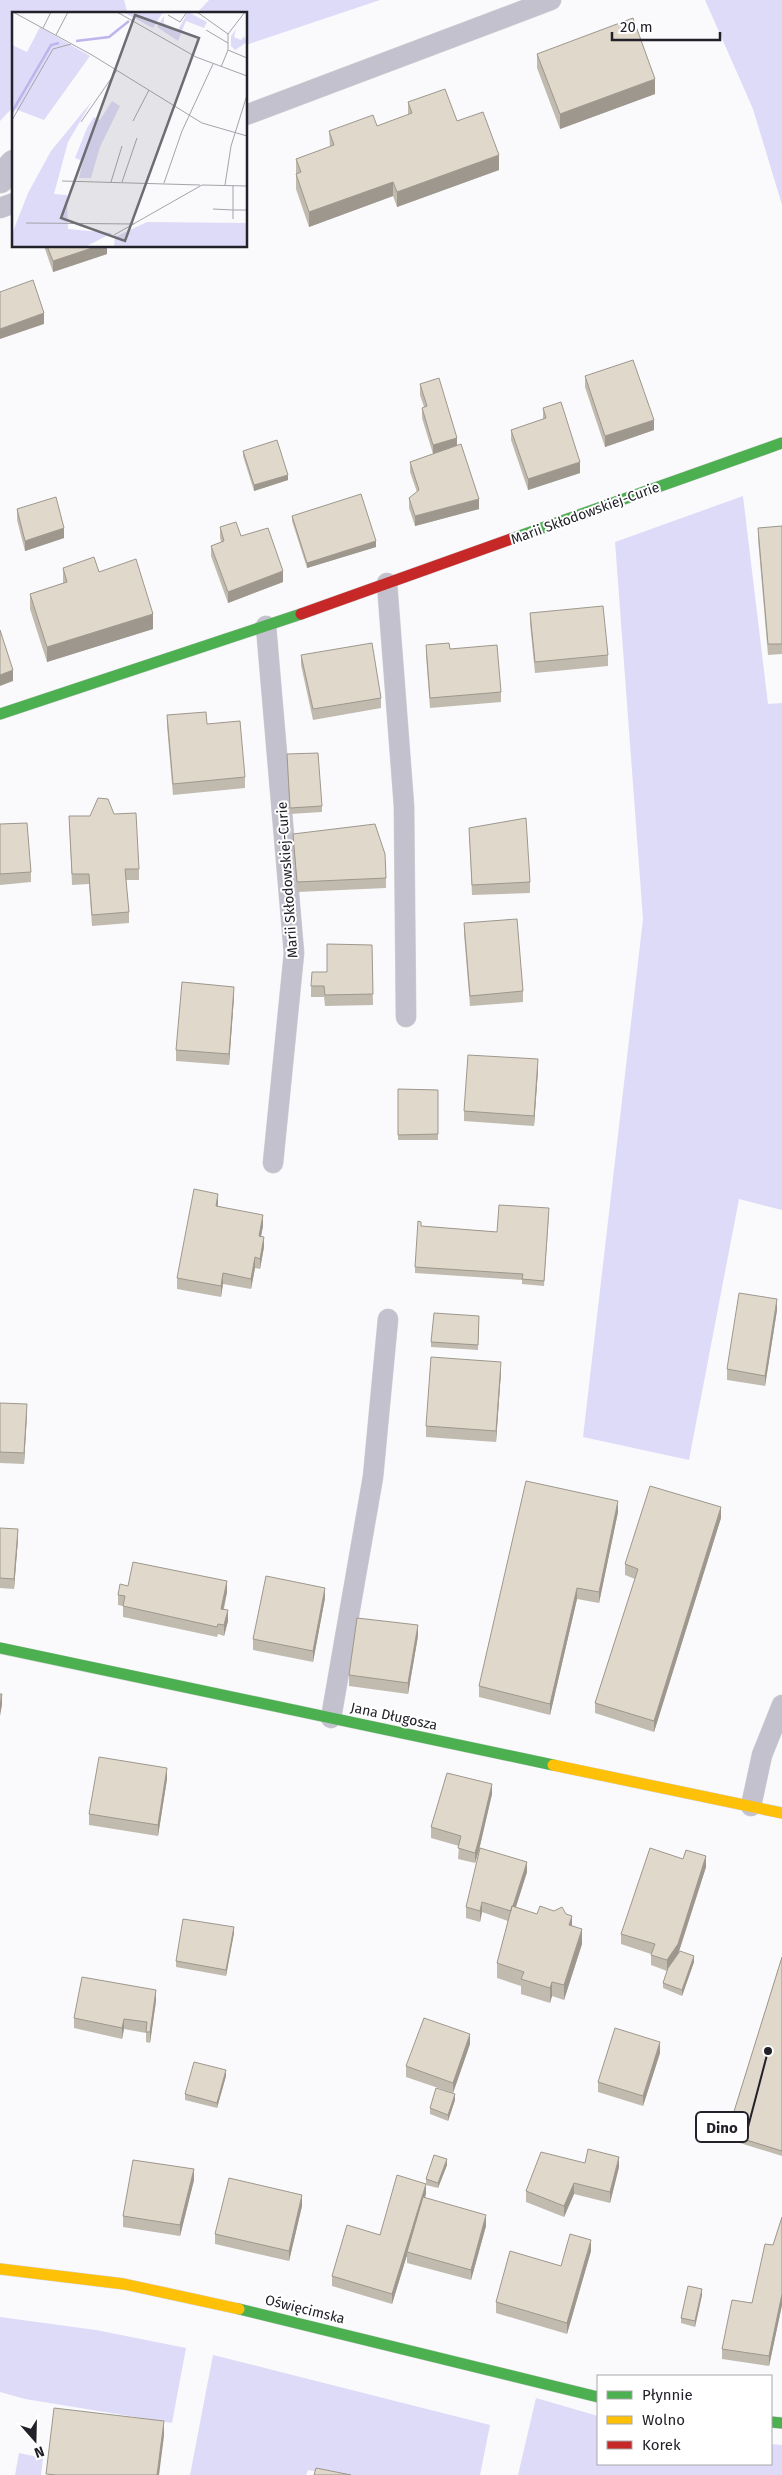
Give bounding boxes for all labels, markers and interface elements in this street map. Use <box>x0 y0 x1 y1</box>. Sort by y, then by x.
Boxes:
scale bar <box>612 10 720 42</box>
inset map <box>12 12 248 248</box>
text: 20 m <box>620 18 653 36</box>
street label: Marii Skłodowskiej-Curie <box>509 479 662 548</box>
street label: Marii Skłodowskiej-Curie <box>274 801 301 959</box>
street label: Jana Długosza <box>349 1699 439 1734</box>
callout: Dino <box>696 2112 748 2142</box>
text: Dino <box>706 2119 738 2137</box>
street label: Oświęcimska <box>263 2291 346 2328</box>
legend <box>597 2375 772 2465</box>
text: Płynnie <box>642 2386 693 2404</box>
text: Wolno <box>642 2411 685 2429</box>
north arrow <box>10 2415 60 2465</box>
text: Korek <box>642 2436 681 2454</box>
text: N <box>32 2442 47 2461</box>

